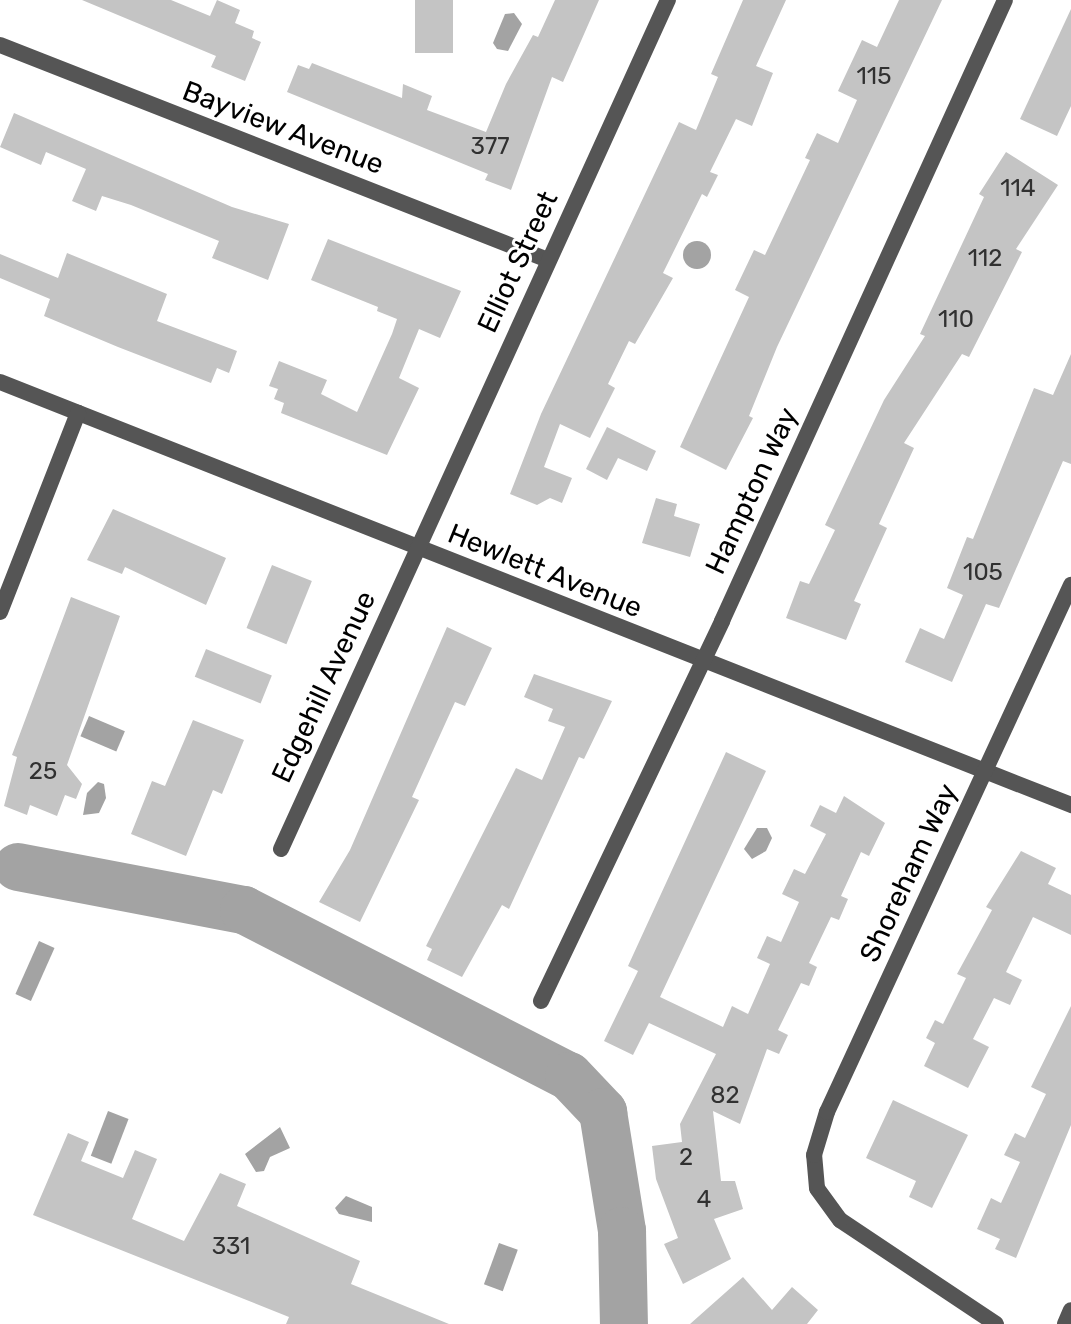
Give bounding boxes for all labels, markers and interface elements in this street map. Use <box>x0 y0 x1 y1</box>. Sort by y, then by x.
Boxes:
house number: 115 <box>857 63 891 91</box>
street label: Bayview Avenue <box>177 74 389 182</box>
house number: 377 <box>470 133 510 161</box>
house number: 114 <box>1000 175 1036 203</box>
street label: Elliot Street <box>471 186 565 338</box>
house number: 112 <box>968 245 1002 273</box>
house number: 110 <box>938 306 974 334</box>
street label: Hampton Way <box>699 402 805 580</box>
street label: Hewlett Avenue <box>443 517 647 625</box>
house number: 105 <box>963 559 1003 587</box>
street label: Edgehill Avenue <box>265 586 383 788</box>
house number: 25 <box>29 758 57 786</box>
street label: Shoreham Way <box>853 778 965 968</box>
house number: 82 <box>710 1082 740 1110</box>
house number: 2 <box>679 1144 693 1172</box>
house number: 4 <box>697 1186 711 1214</box>
house number: 331 <box>212 1233 250 1261</box>

